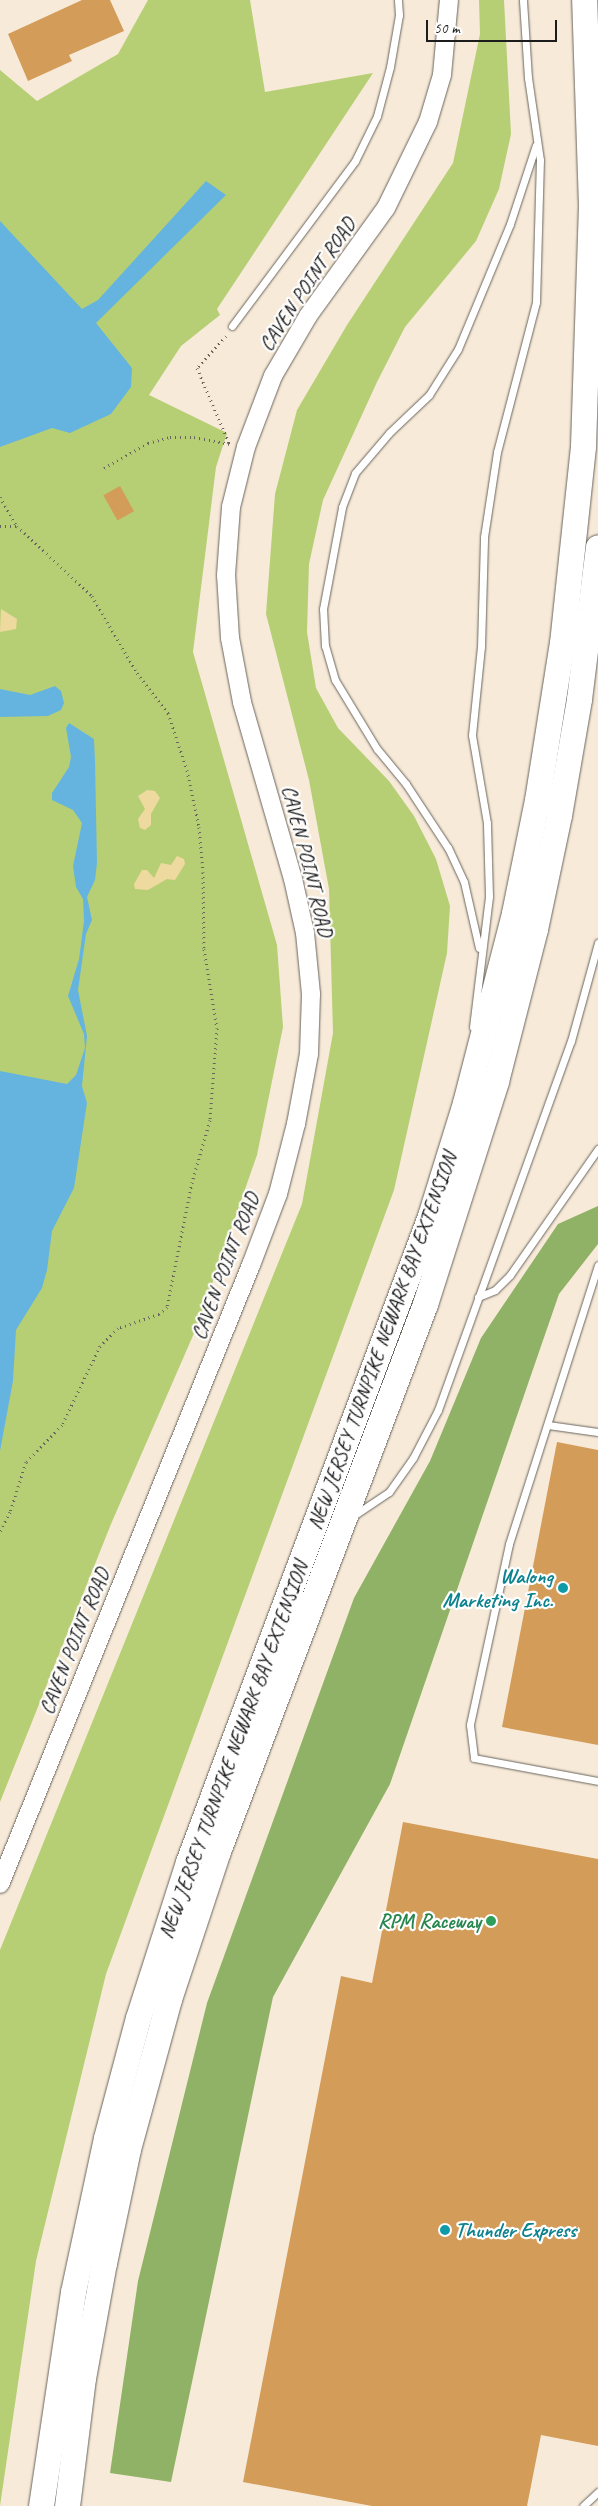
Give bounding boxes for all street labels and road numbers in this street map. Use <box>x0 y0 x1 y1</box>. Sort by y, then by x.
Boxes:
street label: CAVEN POINT ROAD <box>253 212 361 356</box>
street label: CAVEN POINT ROAD <box>277 782 339 940</box>
street label: NEW JERSEY TURNPIKE NEWARK BAY EXTENSION <box>302 1149 462 1533</box>
street label: CAVEN POINT ROAD <box>185 1188 265 1344</box>
street label: NEW JERSEY TURNPIKE NEWARK BAY EXTENSION <box>153 1558 313 1942</box>
street label: CAVEN POINT ROAD <box>33 1564 115 1718</box>

